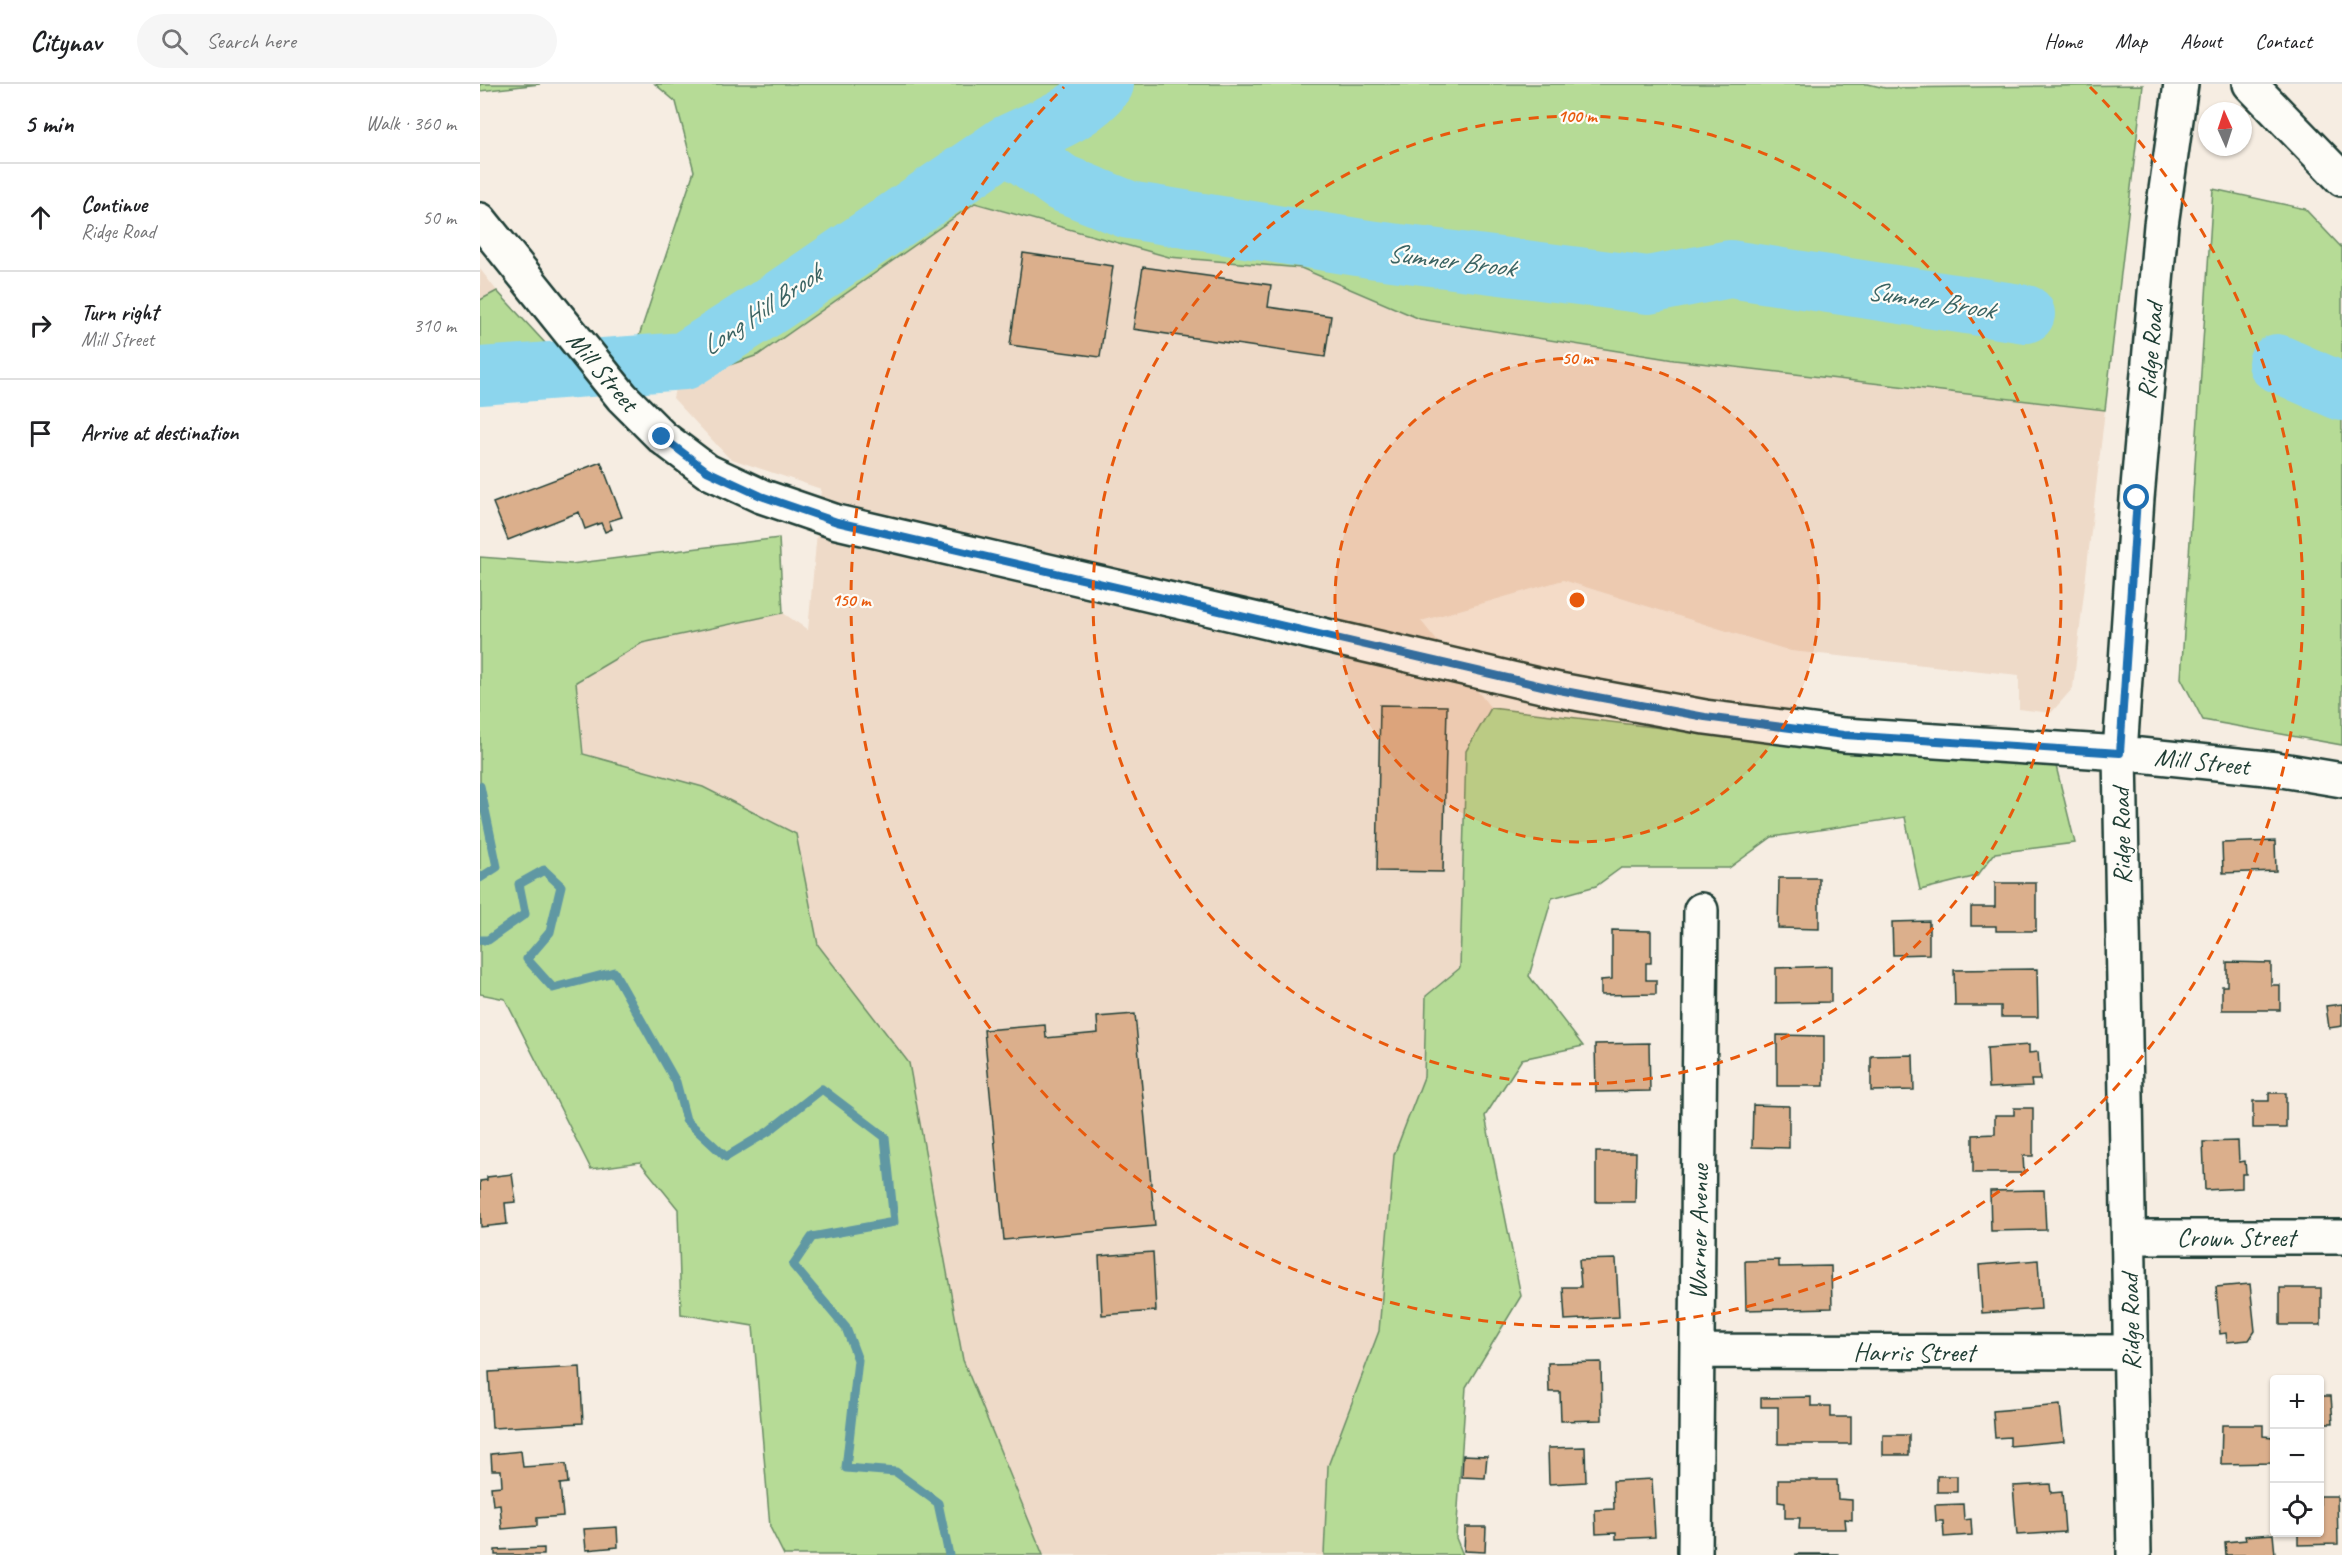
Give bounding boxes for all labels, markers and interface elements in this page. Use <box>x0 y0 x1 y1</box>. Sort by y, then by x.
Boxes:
search box <box>137 14 557 68</box>
text: Citynav <box>30 24 101 59</box>
icon: search <box>158 25 191 58</box>
text: Search here <box>206 27 296 55</box>
text: Home <box>2044 28 2082 54</box>
text: Map <box>2115 28 2147 54</box>
text: About <box>2180 28 2222 54</box>
text: Contact <box>2255 28 2312 54</box>
north arrow <box>2198 102 2252 156</box>
text: 100 m <box>1558 105 1598 127</box>
text: 5 min <box>24 107 73 140</box>
text: Walk · 360 m <box>366 111 456 136</box>
text: Continue <box>81 191 147 219</box>
icon: ahead <box>24 201 57 234</box>
text: 50 m <box>422 205 456 230</box>
text: Ridge Road <box>81 219 155 244</box>
water label: Sumner Brook <box>1386 235 1520 285</box>
water label: Long Hill Brook <box>694 255 832 363</box>
water label: Sumner Brook <box>1865 273 2001 327</box>
street label: Ridge Road <box>2130 298 2171 401</box>
text: Turn right <box>81 299 158 327</box>
icon: right <box>24 309 57 342</box>
text: 310 m <box>413 313 456 338</box>
street label: Mill Street <box>559 324 647 420</box>
text: Mill Street <box>81 327 154 352</box>
text: 50 m <box>1562 347 1594 369</box>
icon: arrive <box>24 417 57 450</box>
text: Arrive at destination <box>81 419 238 447</box>
route end <box>648 423 674 449</box>
route start <box>2123 484 2149 510</box>
text: 150 m <box>832 589 872 611</box>
centre of rings <box>1567 590 1587 610</box>
street label: Mill Street <box>2153 740 2253 783</box>
street label: Ridge Road <box>2104 784 2139 885</box>
street label: Warner Avenue <box>1681 1163 1716 1300</box>
street label: Crown Street <box>2177 1221 2299 1254</box>
street label: Ridge Road <box>2113 1270 2148 1371</box>
street label: Harris Street <box>1853 1336 1978 1369</box>
map controls <box>2270 1375 2324 1537</box>
button: + <box>2270 1375 2324 1429</box>
button: − <box>2270 1429 2324 1483</box>
button: locate <box>2270 1483 2324 1537</box>

